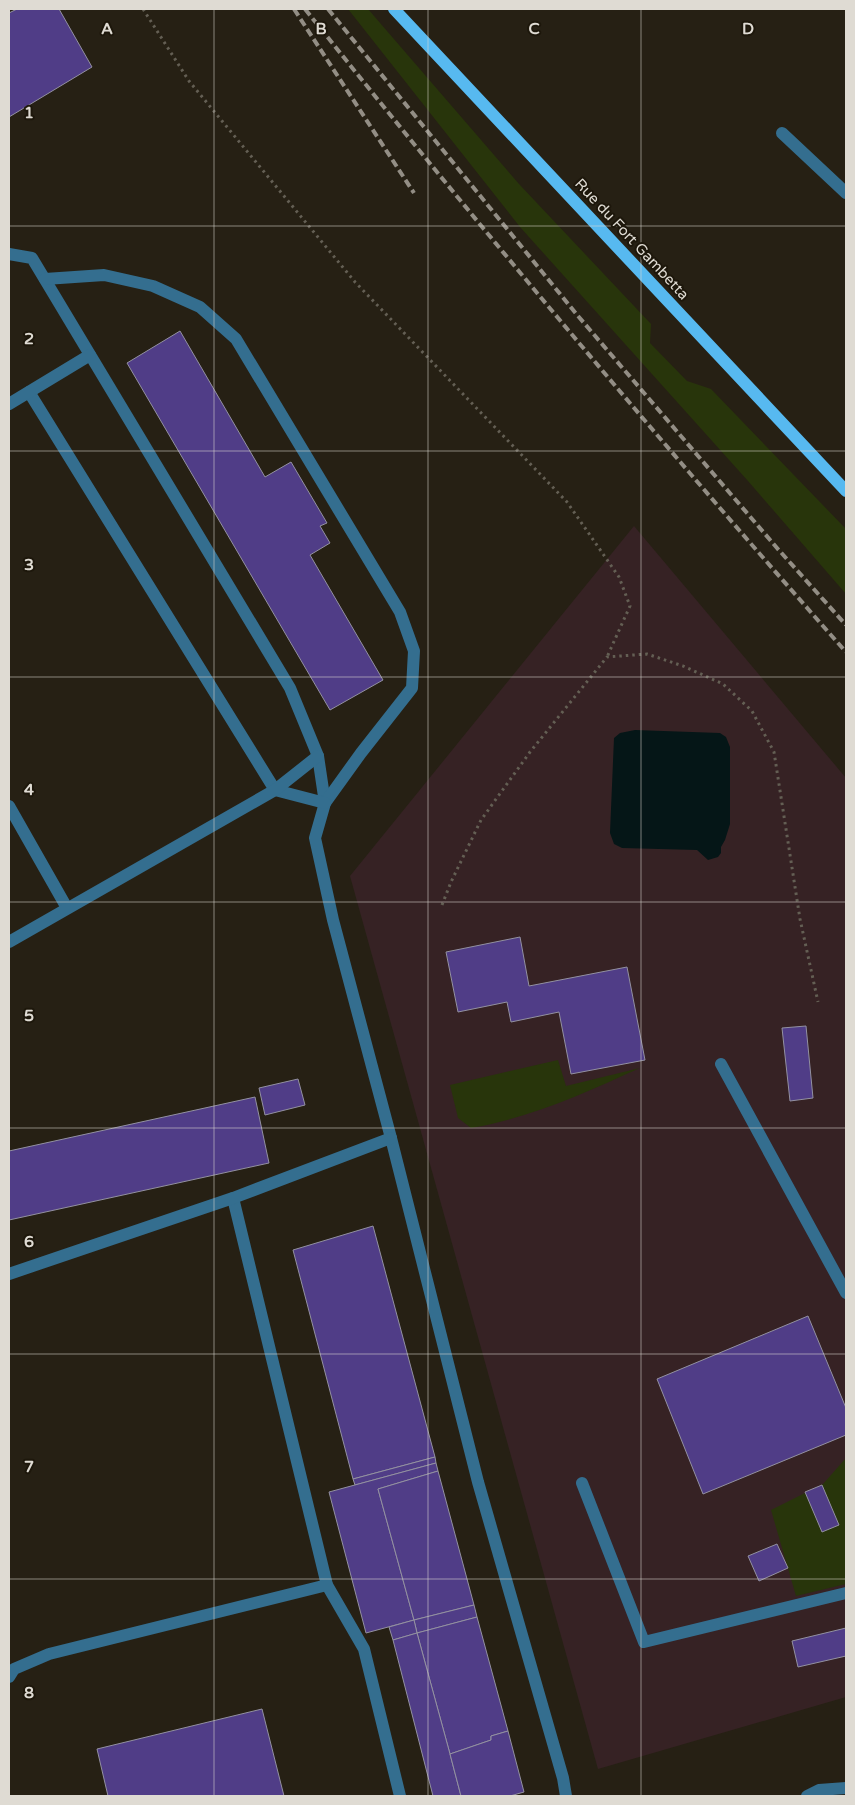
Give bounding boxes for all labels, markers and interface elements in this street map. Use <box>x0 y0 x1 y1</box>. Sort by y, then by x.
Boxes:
text: A <box>101 19 113 39</box>
text: B <box>315 19 327 39</box>
text: C <box>528 19 540 39</box>
text: D <box>742 19 754 39</box>
text: 1 <box>24 103 34 123</box>
street label: Rue du Fort Gambetta <box>571 175 693 303</box>
text: 2 <box>24 329 34 349</box>
text: 3 <box>24 555 34 575</box>
text: 4 <box>24 780 34 800</box>
text: 5 <box>24 1006 34 1026</box>
text: 6 <box>24 1232 34 1252</box>
text: 7 <box>24 1457 34 1477</box>
text: 8 <box>24 1683 34 1703</box>

